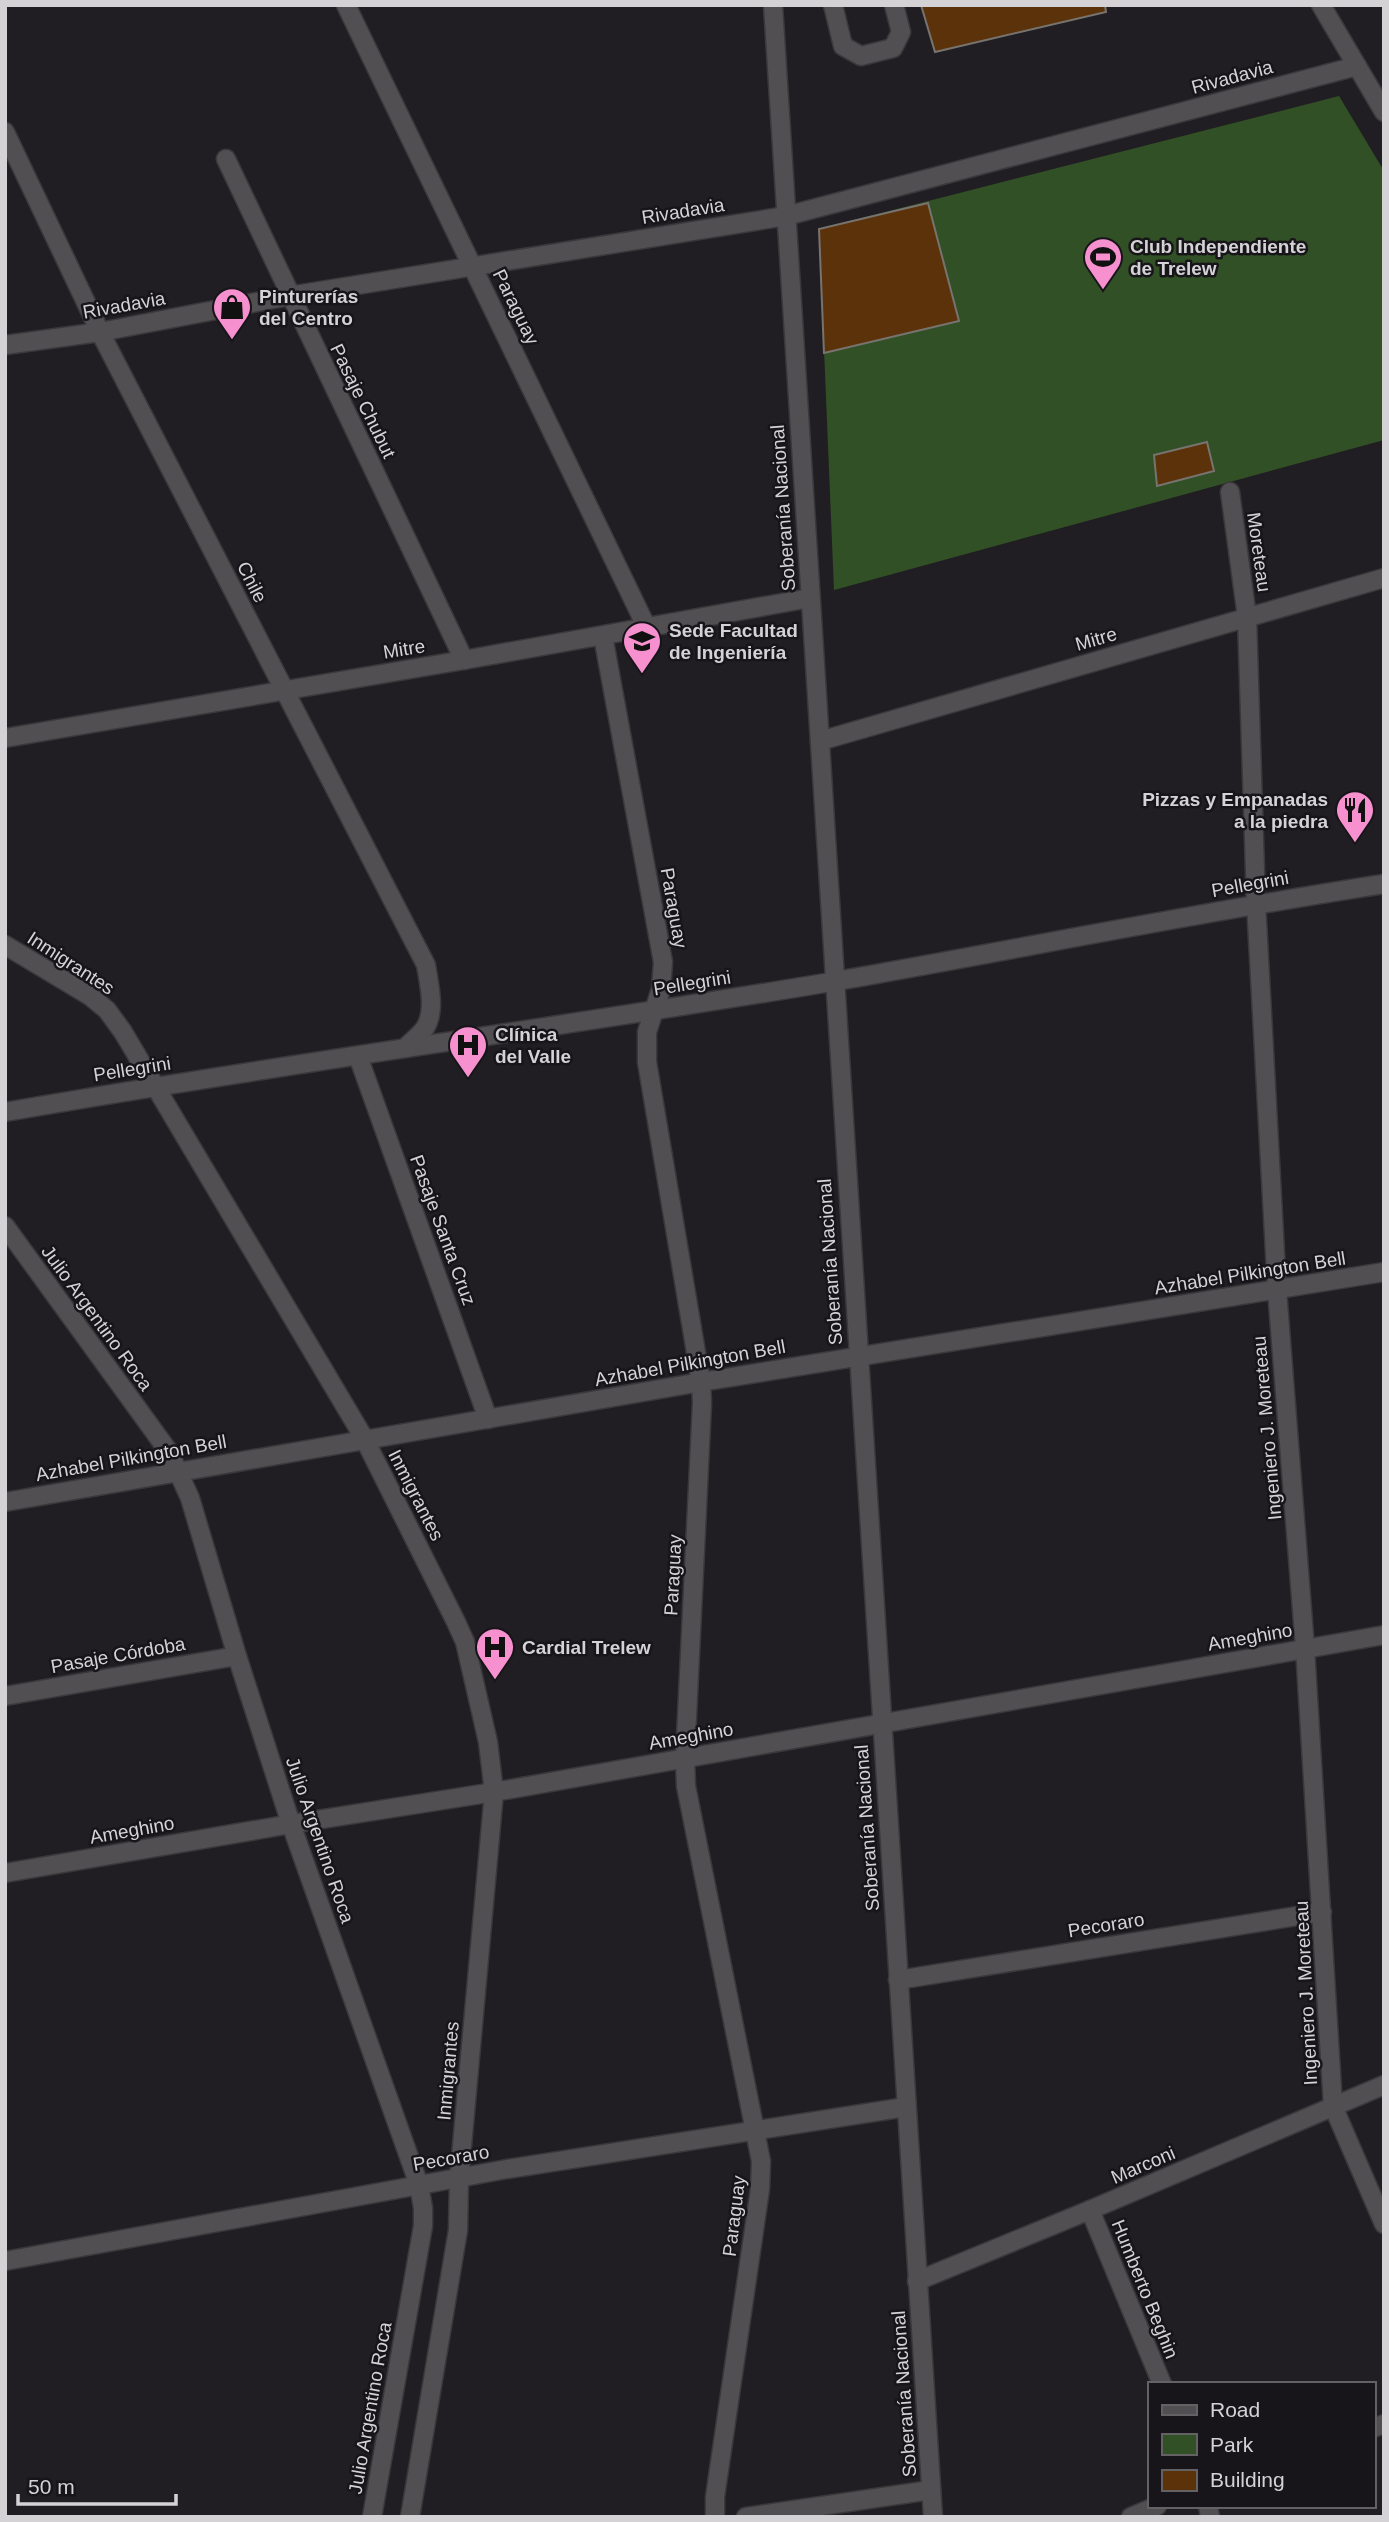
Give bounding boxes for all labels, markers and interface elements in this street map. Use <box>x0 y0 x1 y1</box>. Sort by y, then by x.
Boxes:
street label: Rivadavia <box>1189 56 1275 98</box>
street label: Rivadavia <box>640 194 726 228</box>
sports icon: Club Independiente de Trelew <box>1082 236 1124 291</box>
place label: Club Independiente de Trelew <box>1130 236 1306 279</box>
street label: Paraguay <box>489 266 543 349</box>
shop icon: Pinturerías del Centro <box>211 286 253 341</box>
place label: Pinturerías del Centro <box>259 286 358 329</box>
street label: Rivadavia <box>81 287 167 323</box>
street label: Pasaje Chubut <box>326 340 400 462</box>
street label: Soberanía Nacional <box>767 424 799 592</box>
street label: Moreteau <box>1243 511 1275 593</box>
street label: Chile <box>233 558 271 606</box>
school or university icon: Sede Facultad de Ingeniería <box>621 620 663 675</box>
place label: Sede Facultad de Ingeniería <box>669 620 798 663</box>
street label: Mitre <box>1073 623 1119 655</box>
street label: Mitre <box>382 635 426 663</box>
place label: Pizzas y Empanadas a la piedra <box>1142 789 1328 832</box>
restaurant icon: Pizzas y Empanadas a la piedra <box>1334 789 1376 844</box>
street label: Paraguay <box>657 866 691 950</box>
street label: Pellegrini <box>1210 867 1290 901</box>
street label: Inmigrantes <box>24 927 118 999</box>
street label: Pellegrini <box>652 967 732 999</box>
hospital icon: Clínica del Valle <box>447 1024 489 1079</box>
place label: Clínica del Valle <box>495 1024 571 1067</box>
street label: Pellegrini <box>92 1053 172 1085</box>
street label: Pasaje Santa Cruz <box>406 1152 480 1308</box>
street label: Soberanía Nacional <box>814 1178 846 1346</box>
street label: Julio Argentino Roca <box>37 1241 157 1395</box>
street label: Azhabel Pilkington Bell <box>1153 1248 1347 1298</box>
street label: Ingeniero J. Moreteau <box>1248 1335 1286 1521</box>
street label: Azhabel Pilkington Bell <box>593 1336 787 1390</box>
street label: Azhabel Pilkington Bell <box>34 1431 228 1485</box>
street label: Inmigrantes <box>384 1446 448 1544</box>
street label: Paraguay <box>660 1533 686 1616</box>
street label: Ameghino <box>1206 1619 1294 1655</box>
hospital icon: Cardial Trelew <box>474 1626 516 1681</box>
street label: Pasaje Córdoba <box>49 1633 187 1677</box>
place label: Cardial Trelew <box>522 1637 651 1658</box>
street label: Ameghino <box>647 1718 735 1754</box>
street label: Soberanía Nacional <box>851 1744 883 1912</box>
street label: Julio Argentino Roca <box>282 1754 358 1926</box>
street label: Ameghino <box>88 1812 176 1848</box>
street label: Ingeniero J. Moreteau <box>1291 1900 1321 2086</box>
street label: Pecoraro <box>1066 1909 1146 1941</box>
street label: Inmigrantes <box>433 2021 463 2121</box>
street label: Pecoraro <box>411 2141 491 2175</box>
street label: Marconi <box>1108 2142 1178 2188</box>
street label: Paraguay <box>719 2174 749 2258</box>
street label: Humberto Beghin <box>1108 2217 1182 2361</box>
street label: Soberanía Nacional <box>888 2310 920 2478</box>
street label: Julio Argentino Roca <box>345 2320 396 2496</box>
legend <box>1148 2382 1375 2508</box>
text: Road <box>1210 2398 1260 2421</box>
text: Park <box>1210 2433 1254 2456</box>
scale bar <box>18 2462 175 2506</box>
text: Building <box>1210 2468 1285 2491</box>
text: 50 m <box>28 2475 75 2498</box>

